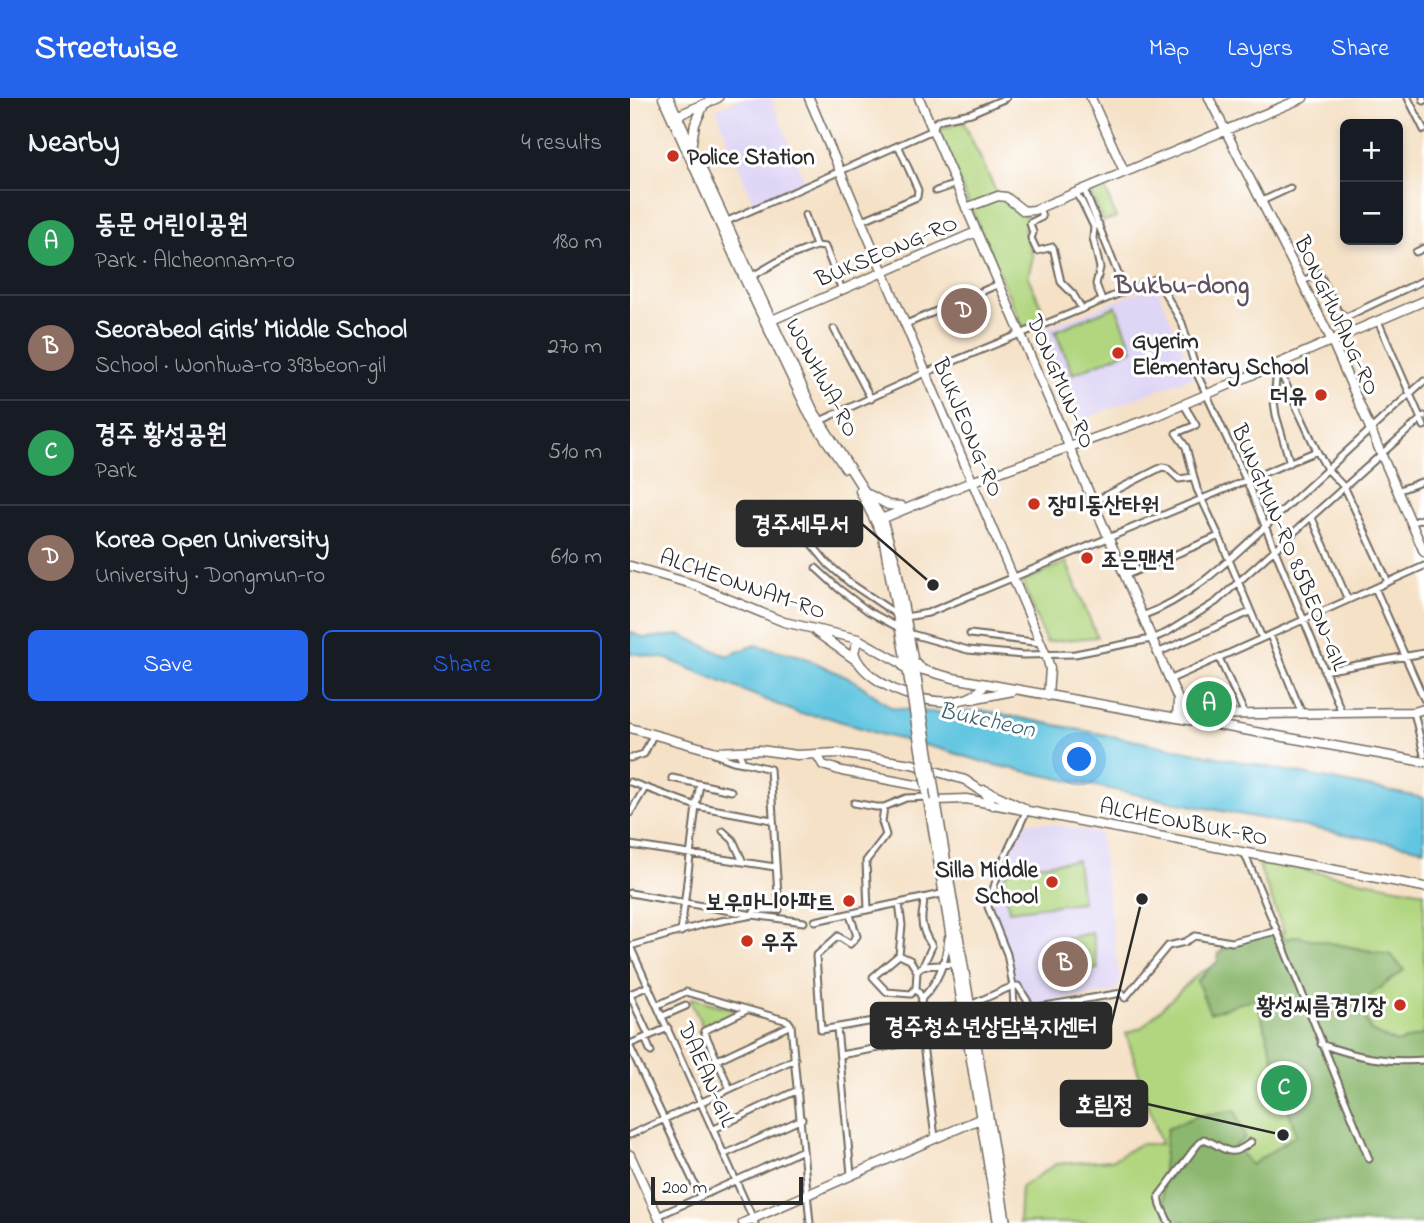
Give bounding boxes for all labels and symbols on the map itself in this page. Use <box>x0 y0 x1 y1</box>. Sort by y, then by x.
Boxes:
place label: Police Station <box>687 142 815 175</box>
marker: Police Station <box>665 148 681 164</box>
street label: BUKSEONG-RO <box>810 207 963 298</box>
street label: BONGHWANG-RO <box>1284 230 1387 401</box>
district label: Bukbu-dong <box>1114 268 1250 307</box>
pin: D <box>941 285 987 337</box>
street label: DONGMUN-RO <box>1016 309 1103 454</box>
street label: WONHWA-RO <box>776 313 866 444</box>
place label: Gyerim Elementary School <box>1132 326 1309 387</box>
marker: Gyerim Elementary School <box>1110 345 1126 361</box>
street label: BUKJEONG-RO <box>922 352 1011 503</box>
place label: 더유 <box>1270 381 1307 414</box>
marker: 더유 <box>1313 387 1329 403</box>
street label: BUNGMUN-RO 85BEON-GIL <box>1221 419 1356 677</box>
place label: 장미동산타워 <box>1048 490 1159 523</box>
marker: 장미동산타워 <box>1026 496 1042 512</box>
callout: 경주세무서 <box>737 501 862 546</box>
text: 경주세무서 <box>752 509 848 544</box>
street label: ALCHEONNAM-RO <box>655 542 830 629</box>
place label: 조은맨션 <box>1101 544 1175 577</box>
marker: 조은맨션 <box>1079 550 1095 566</box>
pin: A <box>1186 678 1232 730</box>
water label: Bukcheon <box>935 694 1039 749</box>
your location <box>1062 742 1096 776</box>
street label: ALCHEONBUK-RO <box>1096 791 1271 856</box>
place label: Silla Middle School <box>935 855 1039 914</box>
marker: Silla Middle School <box>1044 874 1060 890</box>
place label: 보우마니아파트 <box>705 887 835 920</box>
marker: 보우마니아파트 <box>841 893 857 909</box>
place label: 우주 <box>761 927 798 960</box>
marker: 우주 <box>739 933 755 949</box>
pin: B <box>1042 938 1088 990</box>
place label: 황성씨름경기장 <box>1256 991 1386 1024</box>
marker: 황성씨름경기장 <box>1392 997 1408 1013</box>
callout: 경주청소년상담복지센터 <box>871 1003 1111 1048</box>
text: 경주청소년상담복지센터 <box>885 1011 1097 1046</box>
street label: DAEAN-GIL <box>668 1016 744 1133</box>
pin: C <box>1261 1062 1307 1114</box>
callout: 호림정 <box>1061 1081 1147 1126</box>
text: 호림정 <box>1075 1089 1133 1124</box>
scale bar <box>651 1174 803 1206</box>

